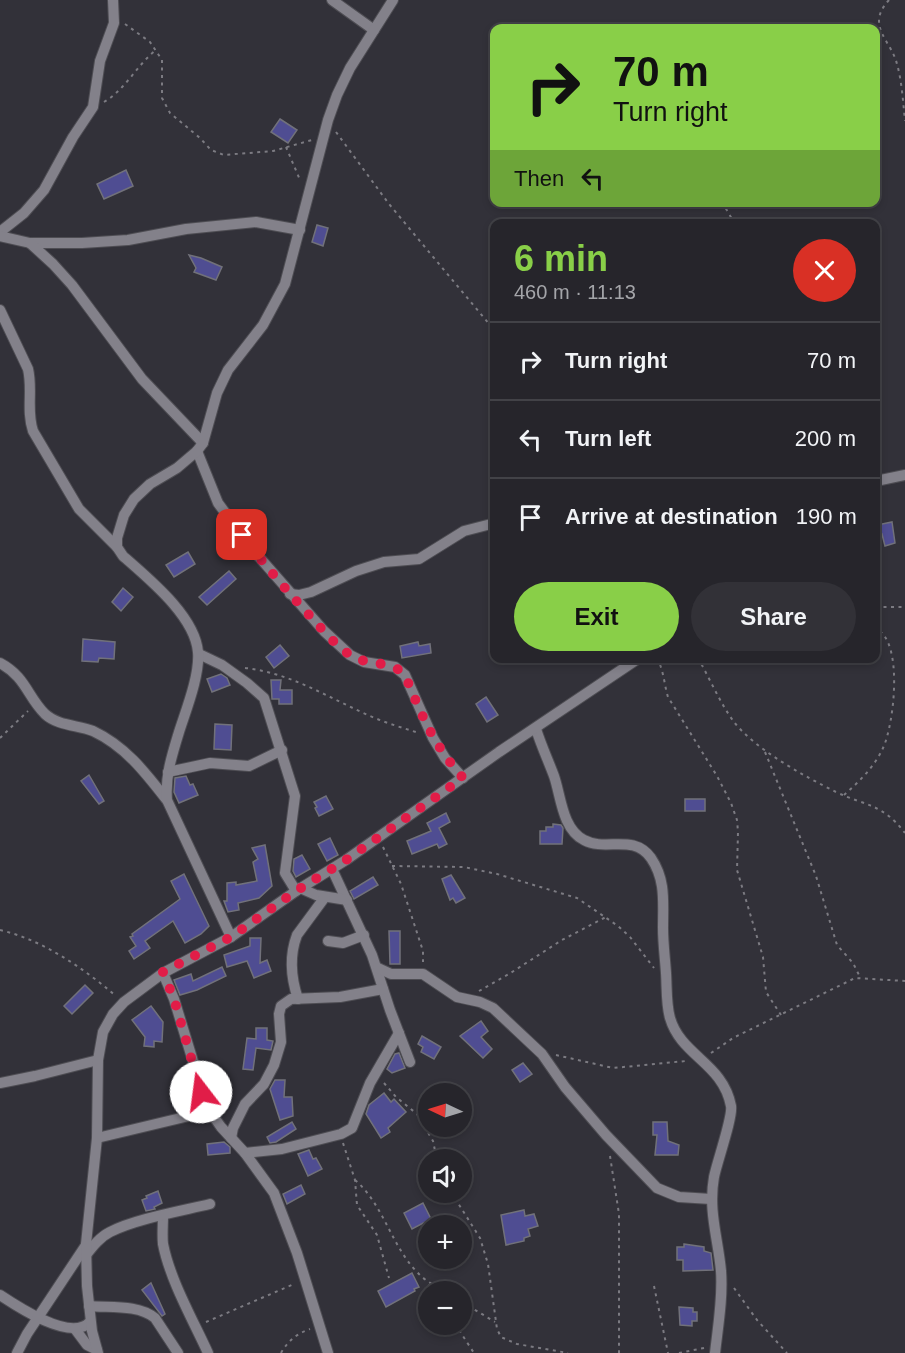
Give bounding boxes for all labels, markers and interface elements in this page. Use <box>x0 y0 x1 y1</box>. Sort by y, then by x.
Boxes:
icon: right <box>514 48 592 126</box>
text: 70 m <box>613 48 709 95</box>
text: Turn right <box>613 97 728 127</box>
icon: left <box>576 162 609 195</box>
text: Then <box>514 166 564 191</box>
text: 6 min <box>514 238 608 279</box>
button: close <box>793 239 856 302</box>
text: 460 m · 11:13 <box>514 281 636 303</box>
icon: right <box>514 345 547 378</box>
text: Turn right <box>565 348 667 373</box>
text: 70 m <box>807 348 856 373</box>
icon: left <box>514 423 547 456</box>
text: Turn left <box>565 426 651 451</box>
text: 200 m <box>795 426 856 451</box>
icon: arrive <box>514 501 547 534</box>
text: Arrive at destination <box>565 504 778 529</box>
text: 190 m <box>796 504 857 529</box>
pin <box>216 509 267 560</box>
icon: arrive <box>225 518 258 551</box>
button: Exit <box>514 582 679 651</box>
button: Share <box>691 582 856 651</box>
position arrow <box>169 1060 233 1124</box>
north arrow <box>418 1083 472 1137</box>
map controls <box>418 1083 472 1335</box>
button: sound <box>418 1149 472 1203</box>
button: + <box>418 1215 472 1269</box>
button: − <box>418 1281 472 1335</box>

